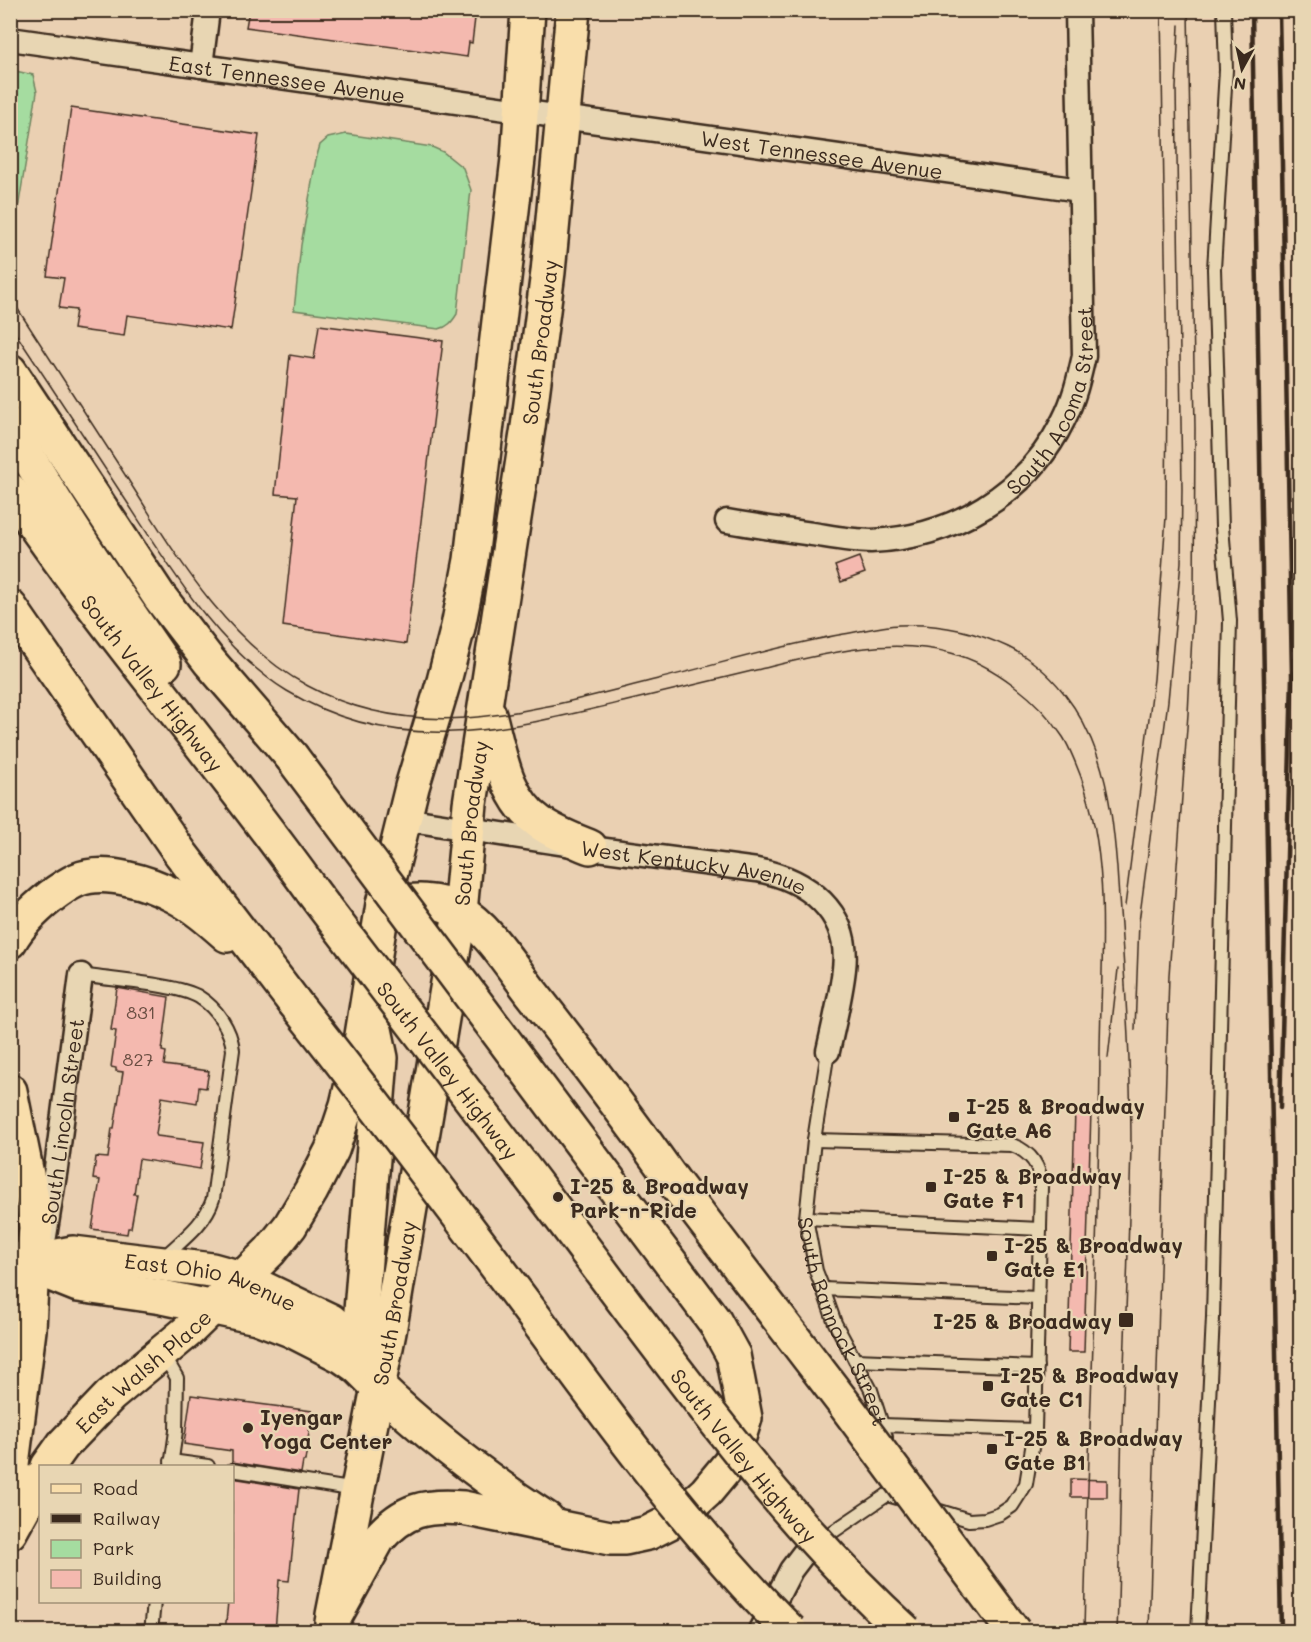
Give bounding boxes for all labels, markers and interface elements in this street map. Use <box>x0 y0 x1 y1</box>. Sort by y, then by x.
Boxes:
north arrow <box>1212 39 1272 99</box>
street label: East Tennessee Avenue <box>167 48 407 108</box>
text: N <box>1232 73 1247 96</box>
street label: West Tennessee Avenue <box>699 123 945 184</box>
street label: South Broadway <box>515 258 563 426</box>
street label: South Acoma Street <box>1000 306 1098 500</box>
street label: South Valley Highway <box>76 589 230 777</box>
street label: South Broadway <box>447 738 493 907</box>
street label: West Kentucky Avenue <box>579 833 812 900</box>
street label: South Valley Highway <box>372 975 525 1164</box>
house number: 831 <box>126 1000 156 1024</box>
street label: South Lincoln Street <box>34 1016 89 1226</box>
house number: 827 <box>123 1047 153 1071</box>
place label: I-25 & Broadway Gate A6 <box>966 1092 1145 1143</box>
marker: I-25 & Broadway Gate A6 <box>947 1110 961 1124</box>
place label: I-25 & Broadway Gate F1 <box>943 1162 1122 1213</box>
place label: I-25 & Broadway Park-n-Ride <box>570 1172 749 1223</box>
marker: I-25 & Broadway Gate F1 <box>924 1180 938 1194</box>
marker: I-25 & Broadway Park-n-Ride <box>551 1190 565 1204</box>
street label: South Bannock Street <box>793 1215 895 1429</box>
street label: South Broadway <box>365 1219 421 1387</box>
place label: I-25 & Broadway Gate E1 <box>1004 1231 1183 1282</box>
street label: East Ohio Avenue <box>123 1246 301 1316</box>
marker: I-25 & Broadway Gate E1 <box>985 1249 999 1263</box>
street label: East Walsh Place <box>69 1303 216 1438</box>
place label: I-25 & Broadway <box>933 1307 1112 1335</box>
marker: I-25 & Broadway <box>1117 1311 1135 1329</box>
place label: I-25 & Broadway Gate C1 <box>1000 1361 1179 1412</box>
street label: South Valley Highway <box>665 1363 824 1548</box>
marker: I-25 & Broadway Gate C1 <box>981 1379 995 1393</box>
place label: Iyengar Yoga Center <box>260 1403 392 1454</box>
marker: Iyengar Yoga Center <box>241 1421 255 1435</box>
place label: I-25 & Broadway Gate B1 <box>1004 1424 1183 1475</box>
marker: I-25 & Broadway Gate B1 <box>985 1442 999 1456</box>
legend <box>39 1465 234 1603</box>
text: Road <box>93 1476 138 1500</box>
text: Railway <box>93 1506 160 1530</box>
text: Park <box>93 1536 134 1560</box>
text: Building <box>93 1566 161 1590</box>

